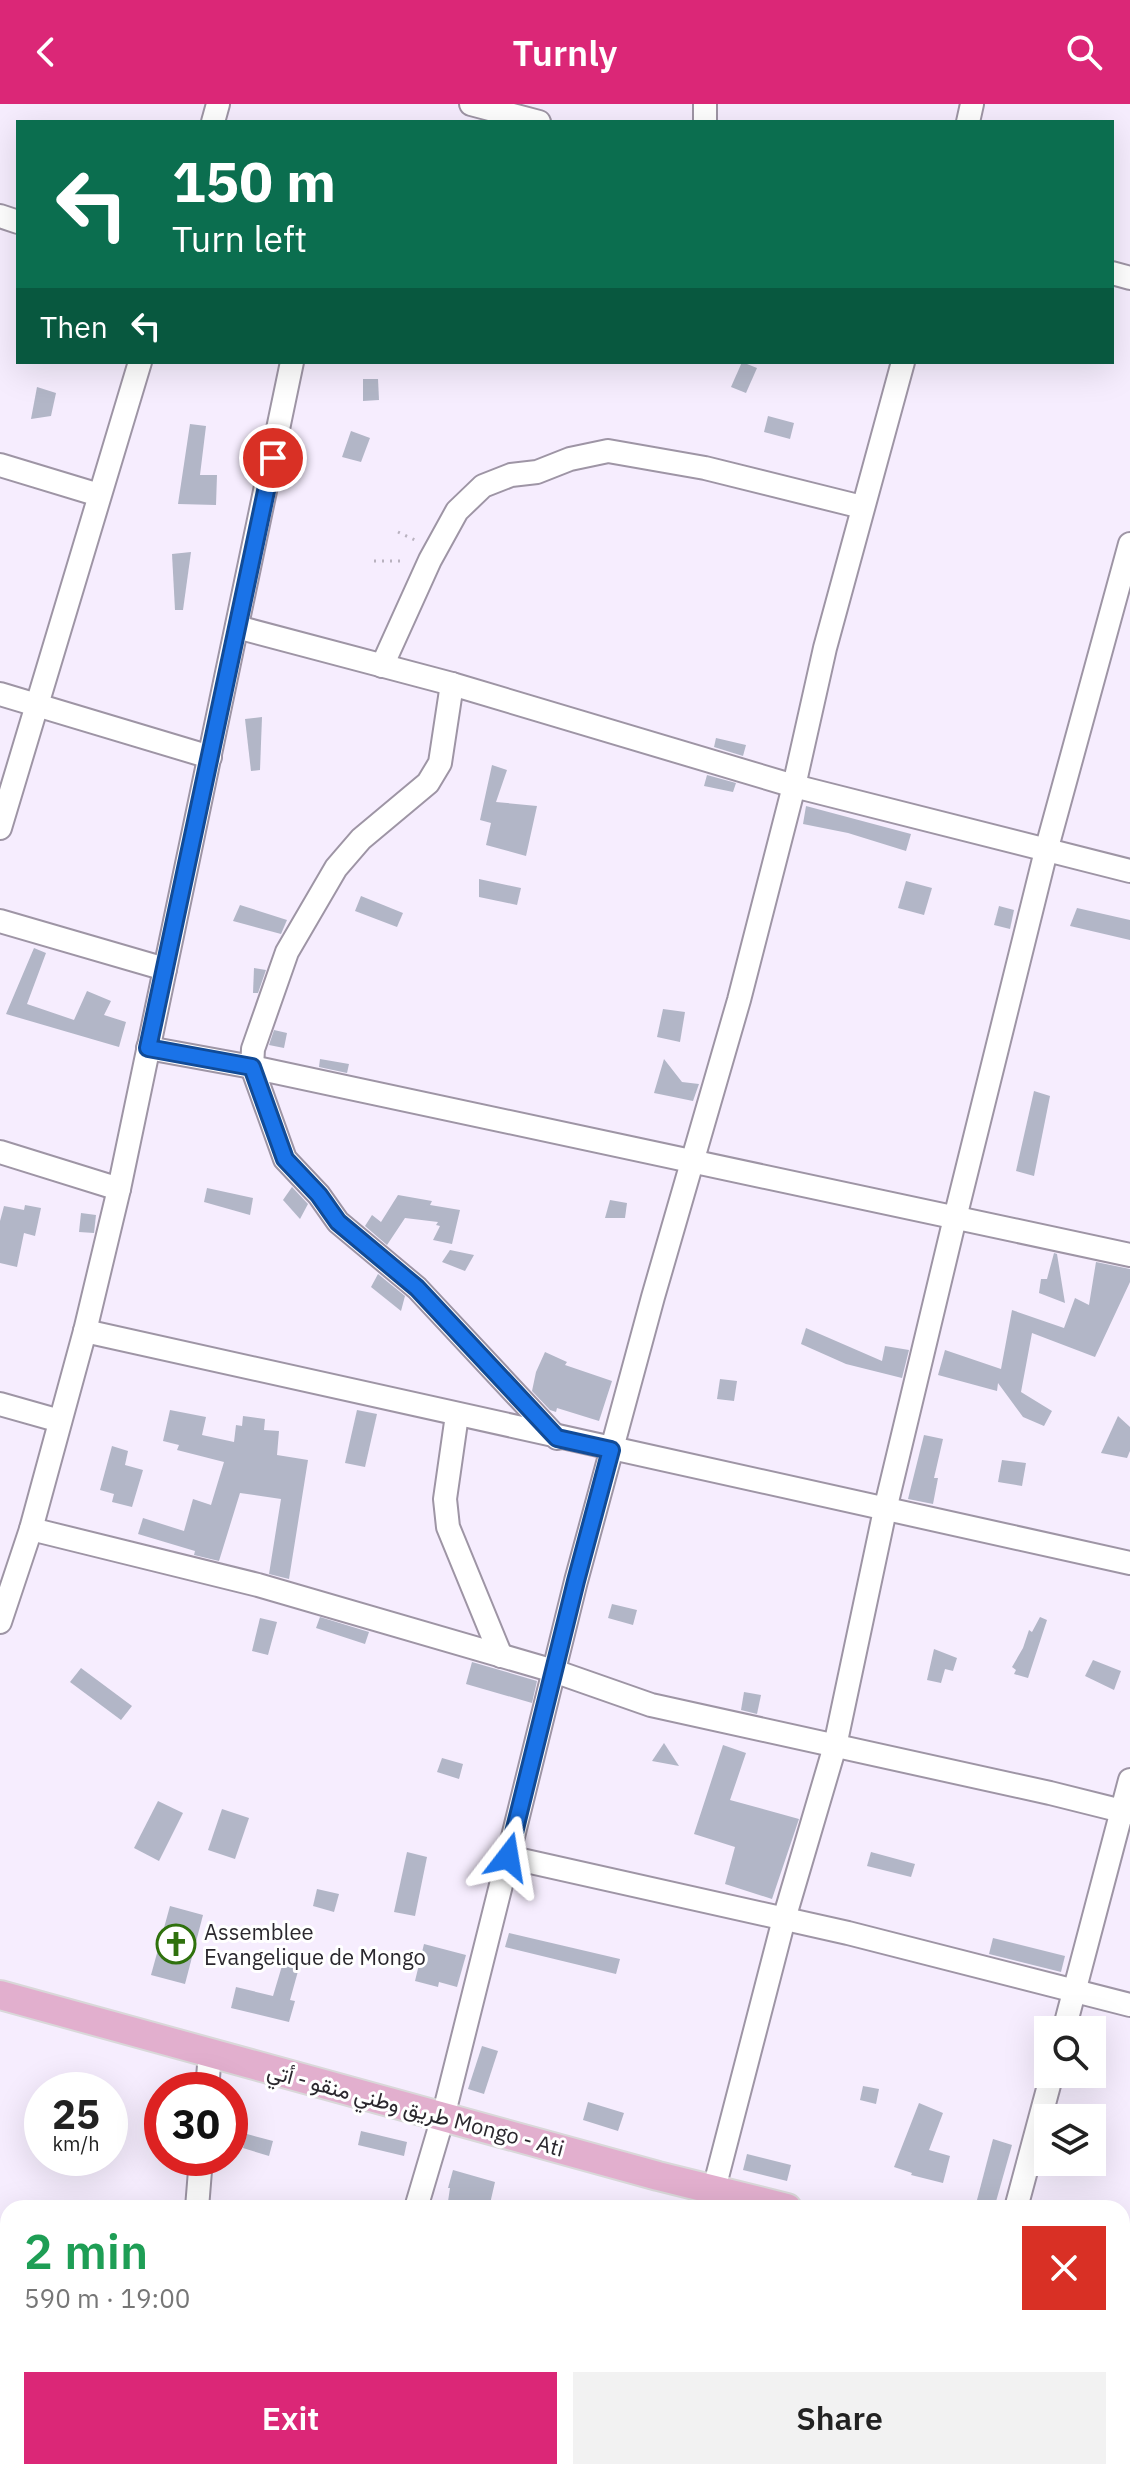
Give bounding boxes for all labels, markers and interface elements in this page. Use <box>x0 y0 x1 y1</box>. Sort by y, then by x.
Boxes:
text: Turnly <box>513 29 617 76</box>
icon: back <box>24 30 68 74</box>
icon: search <box>1062 30 1106 74</box>
text: 150 m <box>172 145 336 217</box>
icon: left <box>40 152 144 256</box>
text: Turn left <box>172 215 307 262</box>
icon: left <box>124 304 168 348</box>
text: Then <box>40 307 108 346</box>
pin <box>239 424 307 492</box>
icon: arrive <box>251 436 295 480</box>
position arrow <box>466 1815 550 1899</box>
place label: Assemblee Evangelique de Mongo <box>204 1917 426 1971</box>
church icon: Assemblee Evangelique de Mongo <box>155 1923 197 1965</box>
map controls <box>1034 2016 1106 2176</box>
button: search <box>1034 2016 1106 2088</box>
street label: طريق وطني منقو - أتي Mongo - Ati <box>263 2055 568 2167</box>
speed limit sign: 30 <box>144 2072 248 2176</box>
text: 25 <box>52 2088 100 2140</box>
button: layers <box>1034 2104 1106 2176</box>
text: km/h <box>52 2130 100 2157</box>
text: 2 min <box>24 2220 148 2282</box>
button: close <box>1022 2226 1106 2310</box>
text: 590 m · 19:00 <box>24 2281 190 2315</box>
button: Exit <box>24 2372 557 2464</box>
button: Share <box>573 2372 1106 2464</box>

